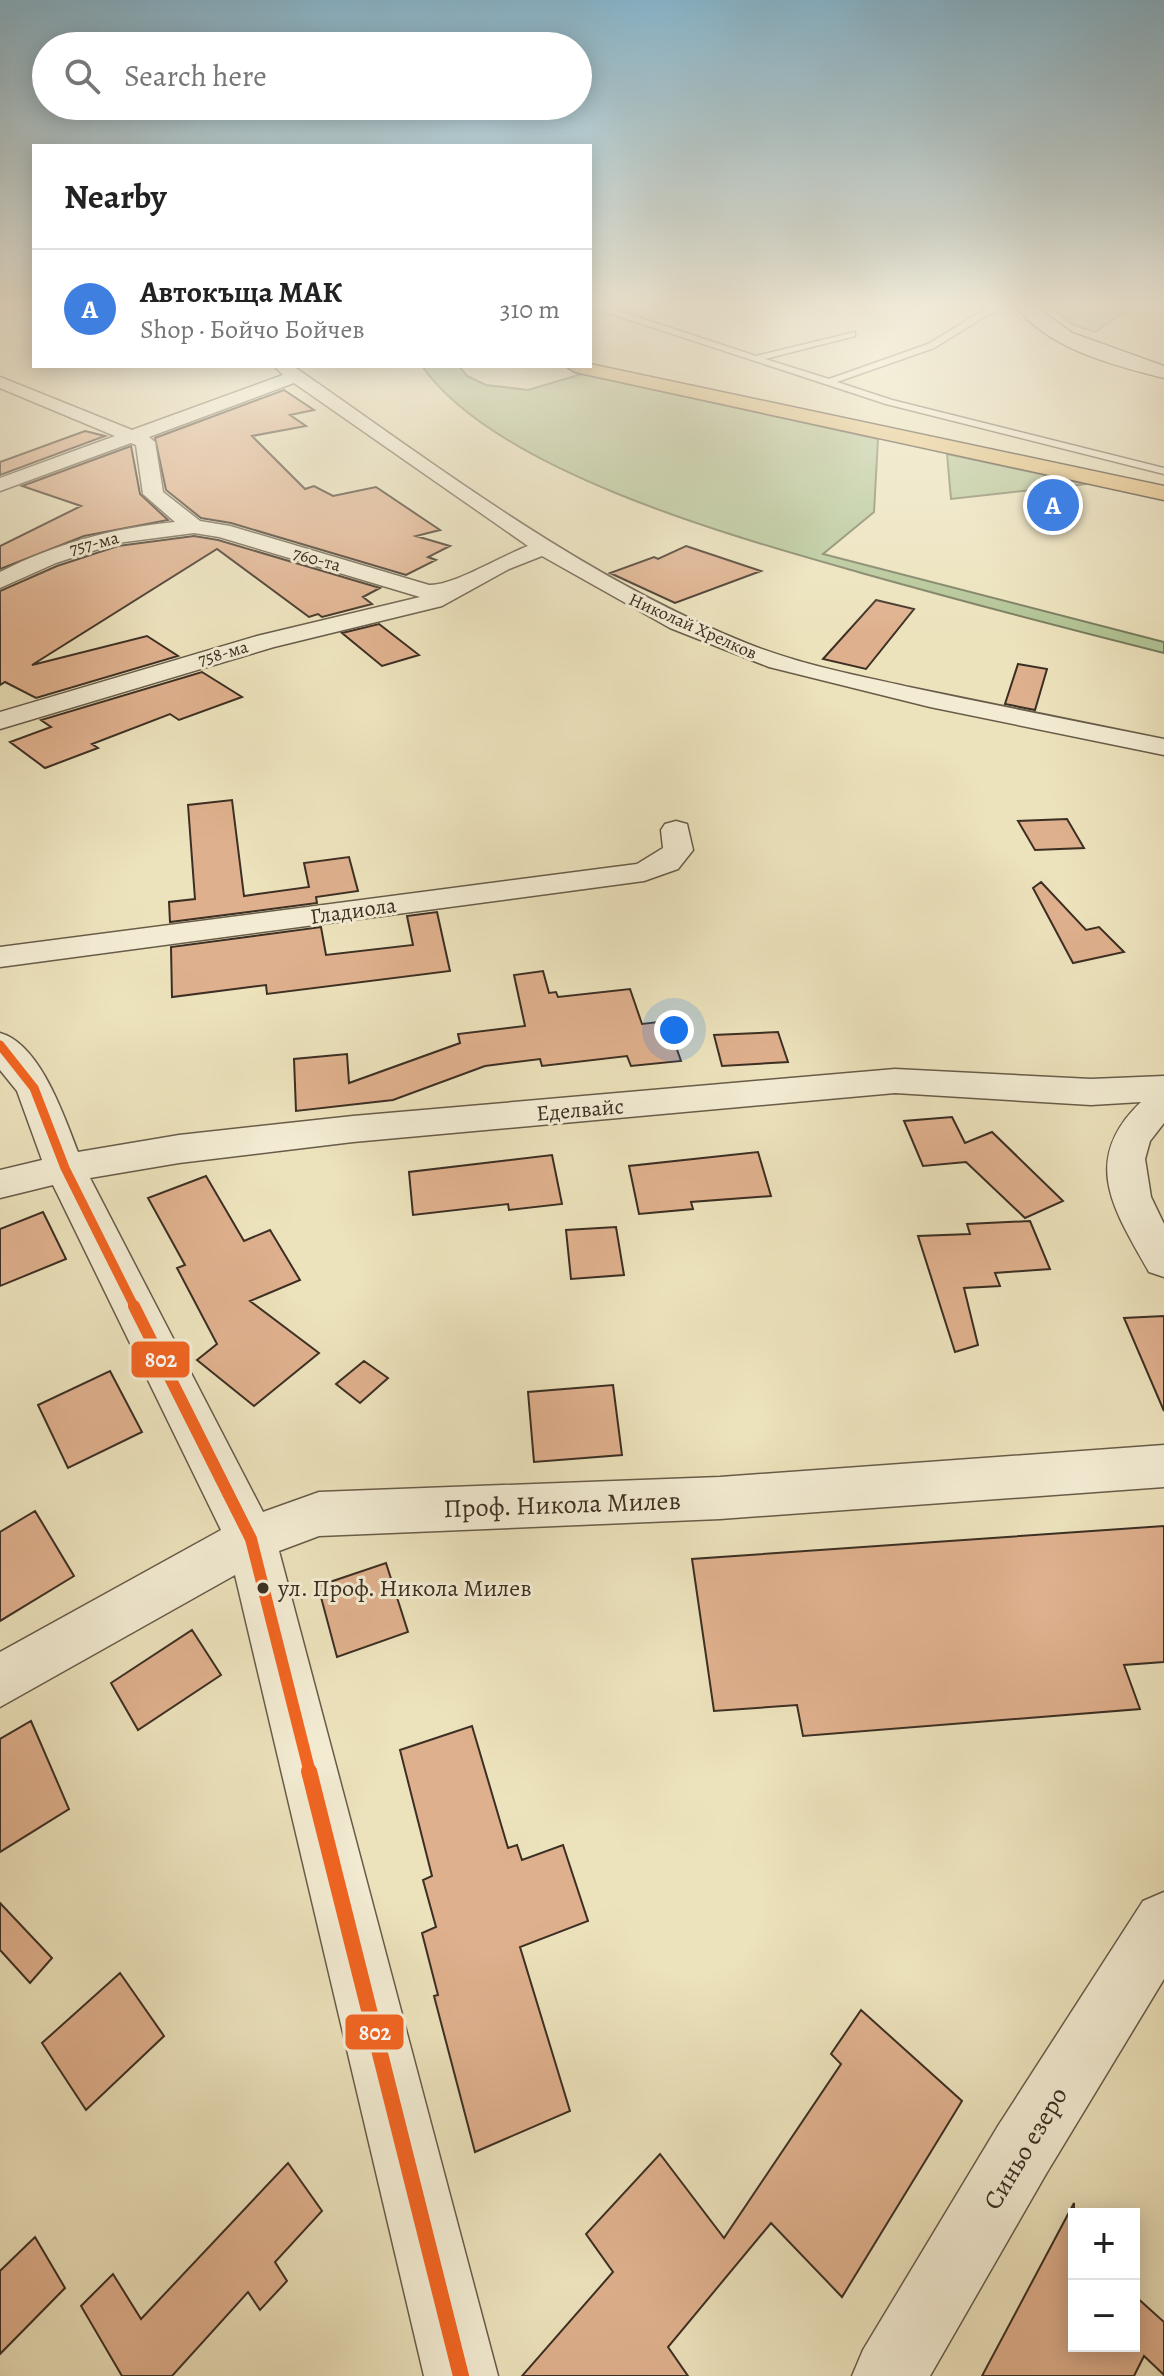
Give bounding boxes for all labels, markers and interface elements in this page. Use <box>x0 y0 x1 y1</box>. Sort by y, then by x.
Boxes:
search box <box>32 32 592 120</box>
icon: search <box>60 54 104 98</box>
text: Search here <box>124 56 267 96</box>
text: Nearby <box>64 173 167 220</box>
text: Автокъща МАК <box>140 272 342 312</box>
text: A <box>82 292 98 327</box>
text: 310 m <box>500 292 560 327</box>
text: Shop · Бойчо Бойчев <box>140 312 365 347</box>
pin: A <box>1027 475 1079 535</box>
street label: 757-ма <box>67 525 122 561</box>
street label: 760-та <box>290 541 344 577</box>
street label: Николай Хрелков <box>625 587 761 665</box>
street label: 758-ма <box>195 634 252 672</box>
street label: Гладиола <box>308 890 399 932</box>
your location <box>654 1010 694 1050</box>
street label: Еделвайс <box>535 1091 625 1129</box>
line badge: 802 <box>130 1340 191 1379</box>
text: 802 <box>145 1345 177 1375</box>
street label: Проф. Никола Милев <box>443 1483 681 1526</box>
place label: ул. Проф. Никола Милев <box>277 1572 532 1604</box>
marker: ул. Проф. Никола Милев <box>255 1580 271 1596</box>
line badge: 802 <box>344 2013 405 2051</box>
text: 802 <box>359 2018 391 2048</box>
street label: Синьо езеро <box>975 2080 1076 2216</box>
map controls <box>1068 2208 1140 2352</box>
button: + <box>1068 2208 1140 2280</box>
button: − <box>1068 2280 1140 2352</box>

